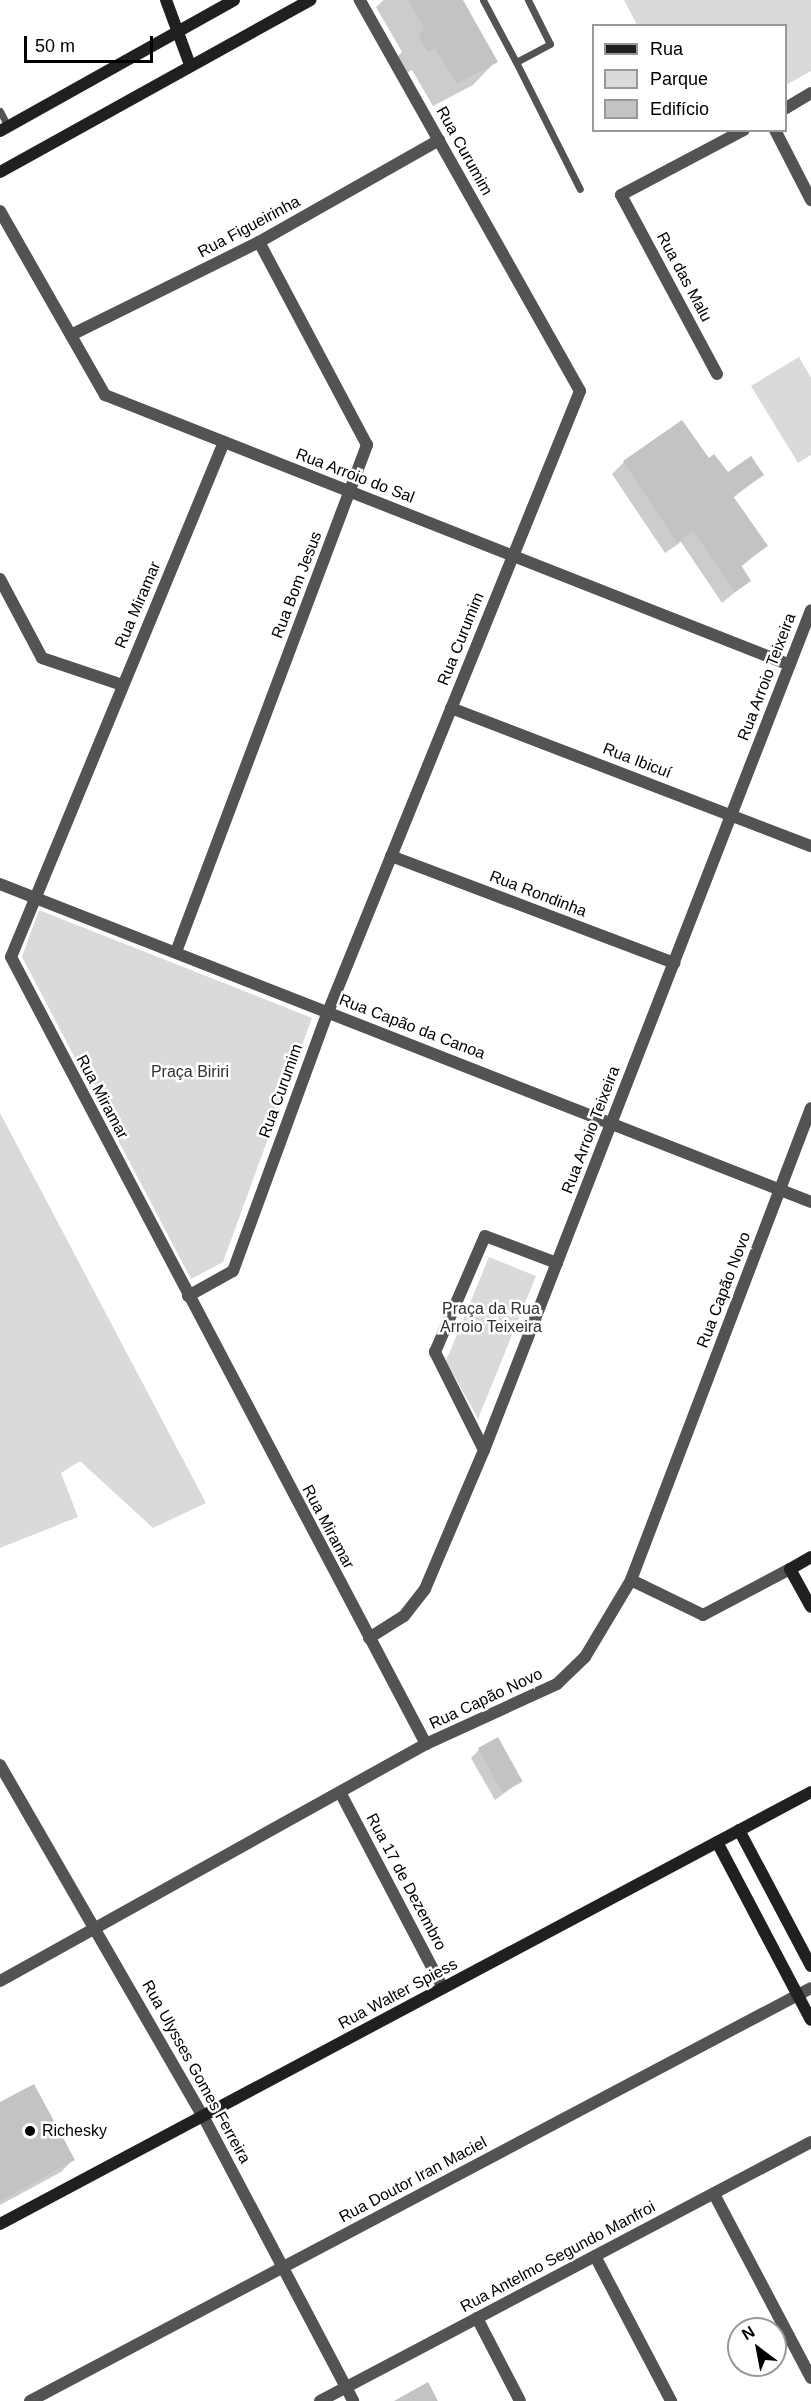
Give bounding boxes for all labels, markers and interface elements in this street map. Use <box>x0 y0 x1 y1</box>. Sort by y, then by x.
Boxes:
scale bar <box>27 24 156 62</box>
legend <box>592 24 787 132</box>
text: 50 m <box>35 36 75 56</box>
text: Rua <box>650 39 683 59</box>
text: Parque <box>650 69 708 89</box>
text: Edifício <box>650 99 709 119</box>
street label: Rua Curumim <box>432 103 496 199</box>
street label: Rua Figueirinha <box>195 192 303 262</box>
street label: Rua das Malu <box>652 229 716 325</box>
street label: Rua Arroio do Sal <box>293 444 417 508</box>
street label: Rua Bom Jesus <box>268 529 326 641</box>
street label: Rua Miramar <box>111 559 165 651</box>
street label: Rua Curumim <box>434 590 488 688</box>
street label: Rua Arroio Teixeira <box>734 610 800 744</box>
street label: Rua Ibicuí <box>600 739 674 783</box>
street label: Rua Rondinha <box>487 867 589 921</box>
street label: Rua Capão da Canoa <box>336 990 488 1064</box>
street label: Rua Curumim <box>255 1041 307 1141</box>
street label: Rua Miramar <box>72 1052 132 1142</box>
park label: Praça Biriri <box>151 1062 229 1082</box>
street label: Rua Arroio Teixeira <box>558 1063 624 1197</box>
street label: Rua Capão Novo <box>693 1229 755 1351</box>
park label: Praça da Rua Arroio Teixeira <box>440 1299 542 1337</box>
street label: Rua Miramar <box>298 1482 358 1572</box>
street label: Rua Capão Novo <box>426 1664 546 1734</box>
street label: Rua 17 de Dezembro <box>362 1810 450 1954</box>
street label: Rua Walter Spiess <box>335 1955 461 2033</box>
street label: Rua Ulysses Gomes Ferreira <box>138 1977 254 2167</box>
place label: Richesky <box>42 2121 107 2141</box>
marker: Richesky <box>23 2124 37 2138</box>
street label: Rua Doutor Iran Maciel <box>336 2133 490 2227</box>
street label: Rua Antelmo Segundo Manfroi <box>457 2197 659 2317</box>
north arrow <box>727 2317 787 2377</box>
text: N <box>739 2323 758 2343</box>

